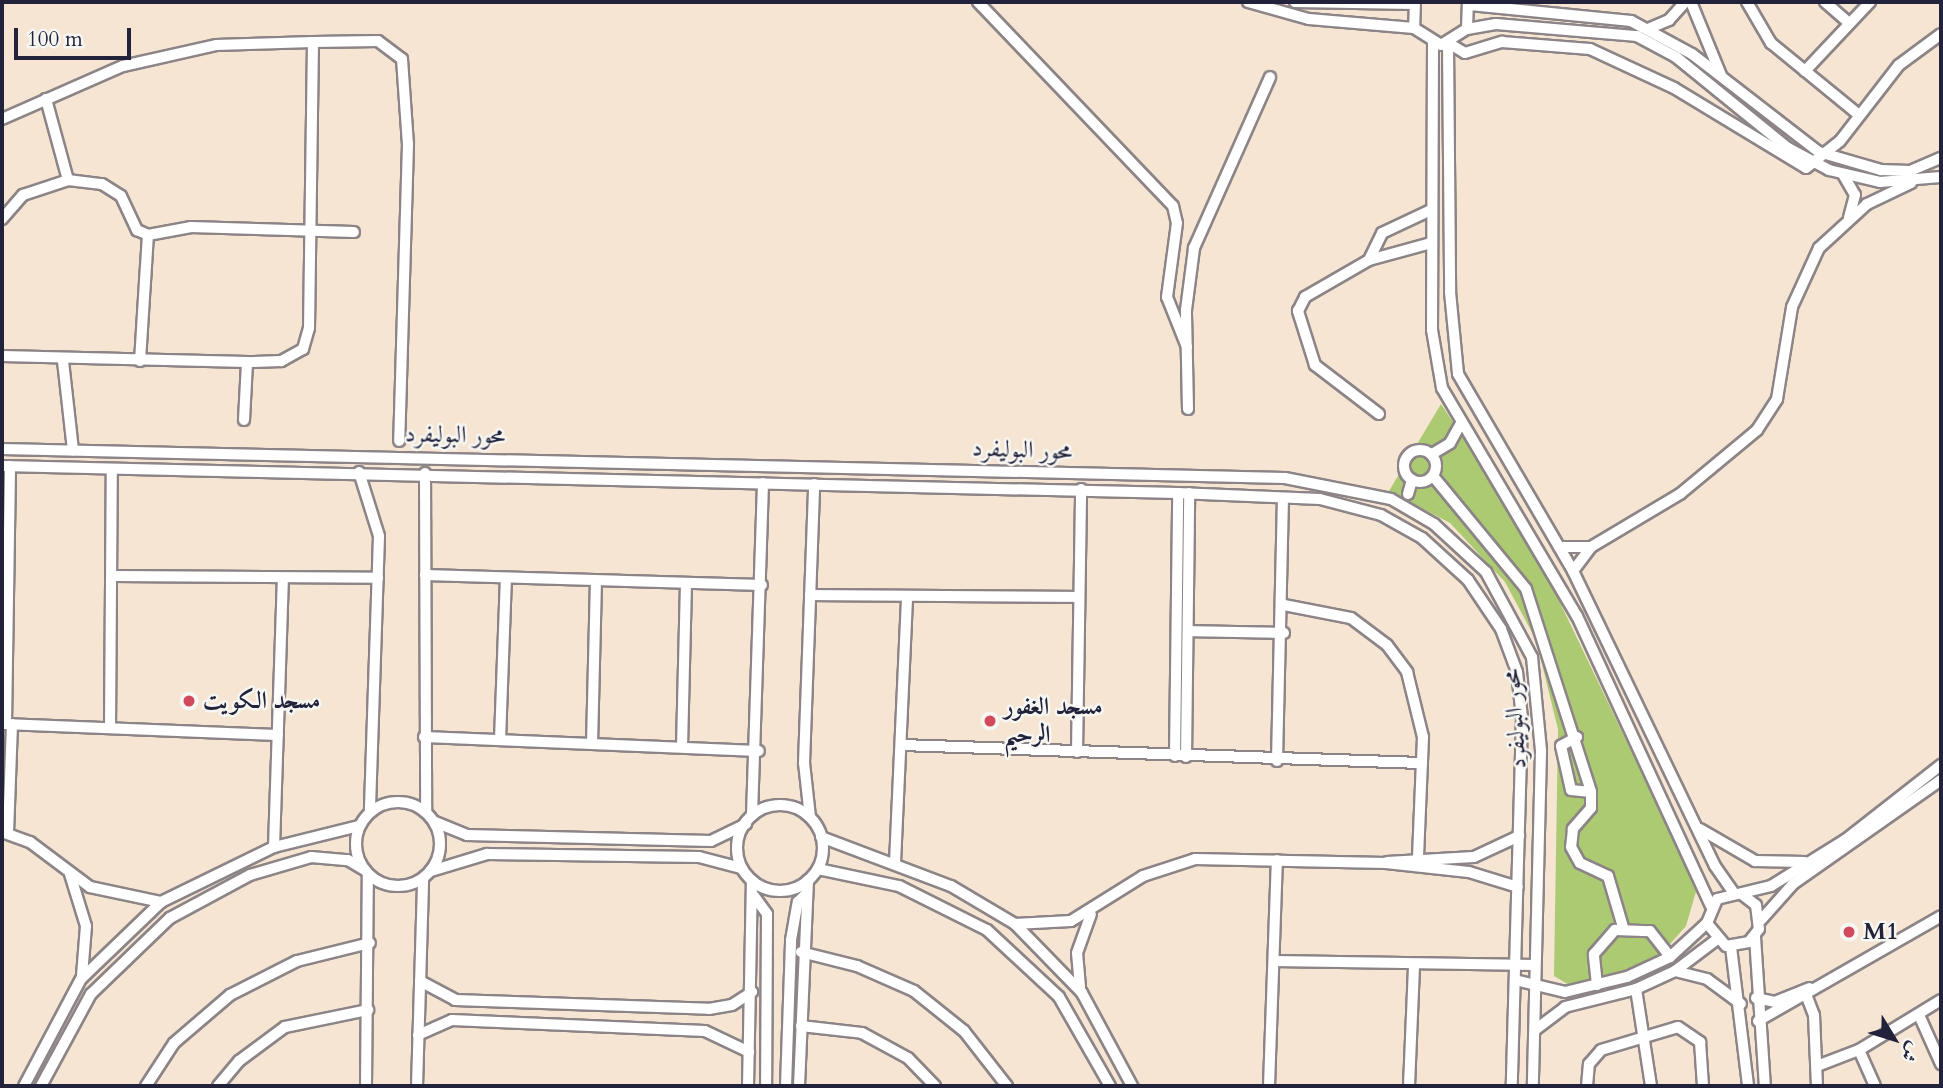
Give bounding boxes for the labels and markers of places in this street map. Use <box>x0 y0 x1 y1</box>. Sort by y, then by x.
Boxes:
place label: مسجد الكويت <box>203 687 320 715</box>
marker: مسجد الكويت <box>181 693 197 709</box>
place label: مسجد الغفور الرحيم <box>1004 693 1103 749</box>
marker: مسجد الغفور الرحيم <box>982 713 998 729</box>
place label: M1 <box>1863 918 1899 946</box>
marker: M1 <box>1841 924 1857 940</box>

